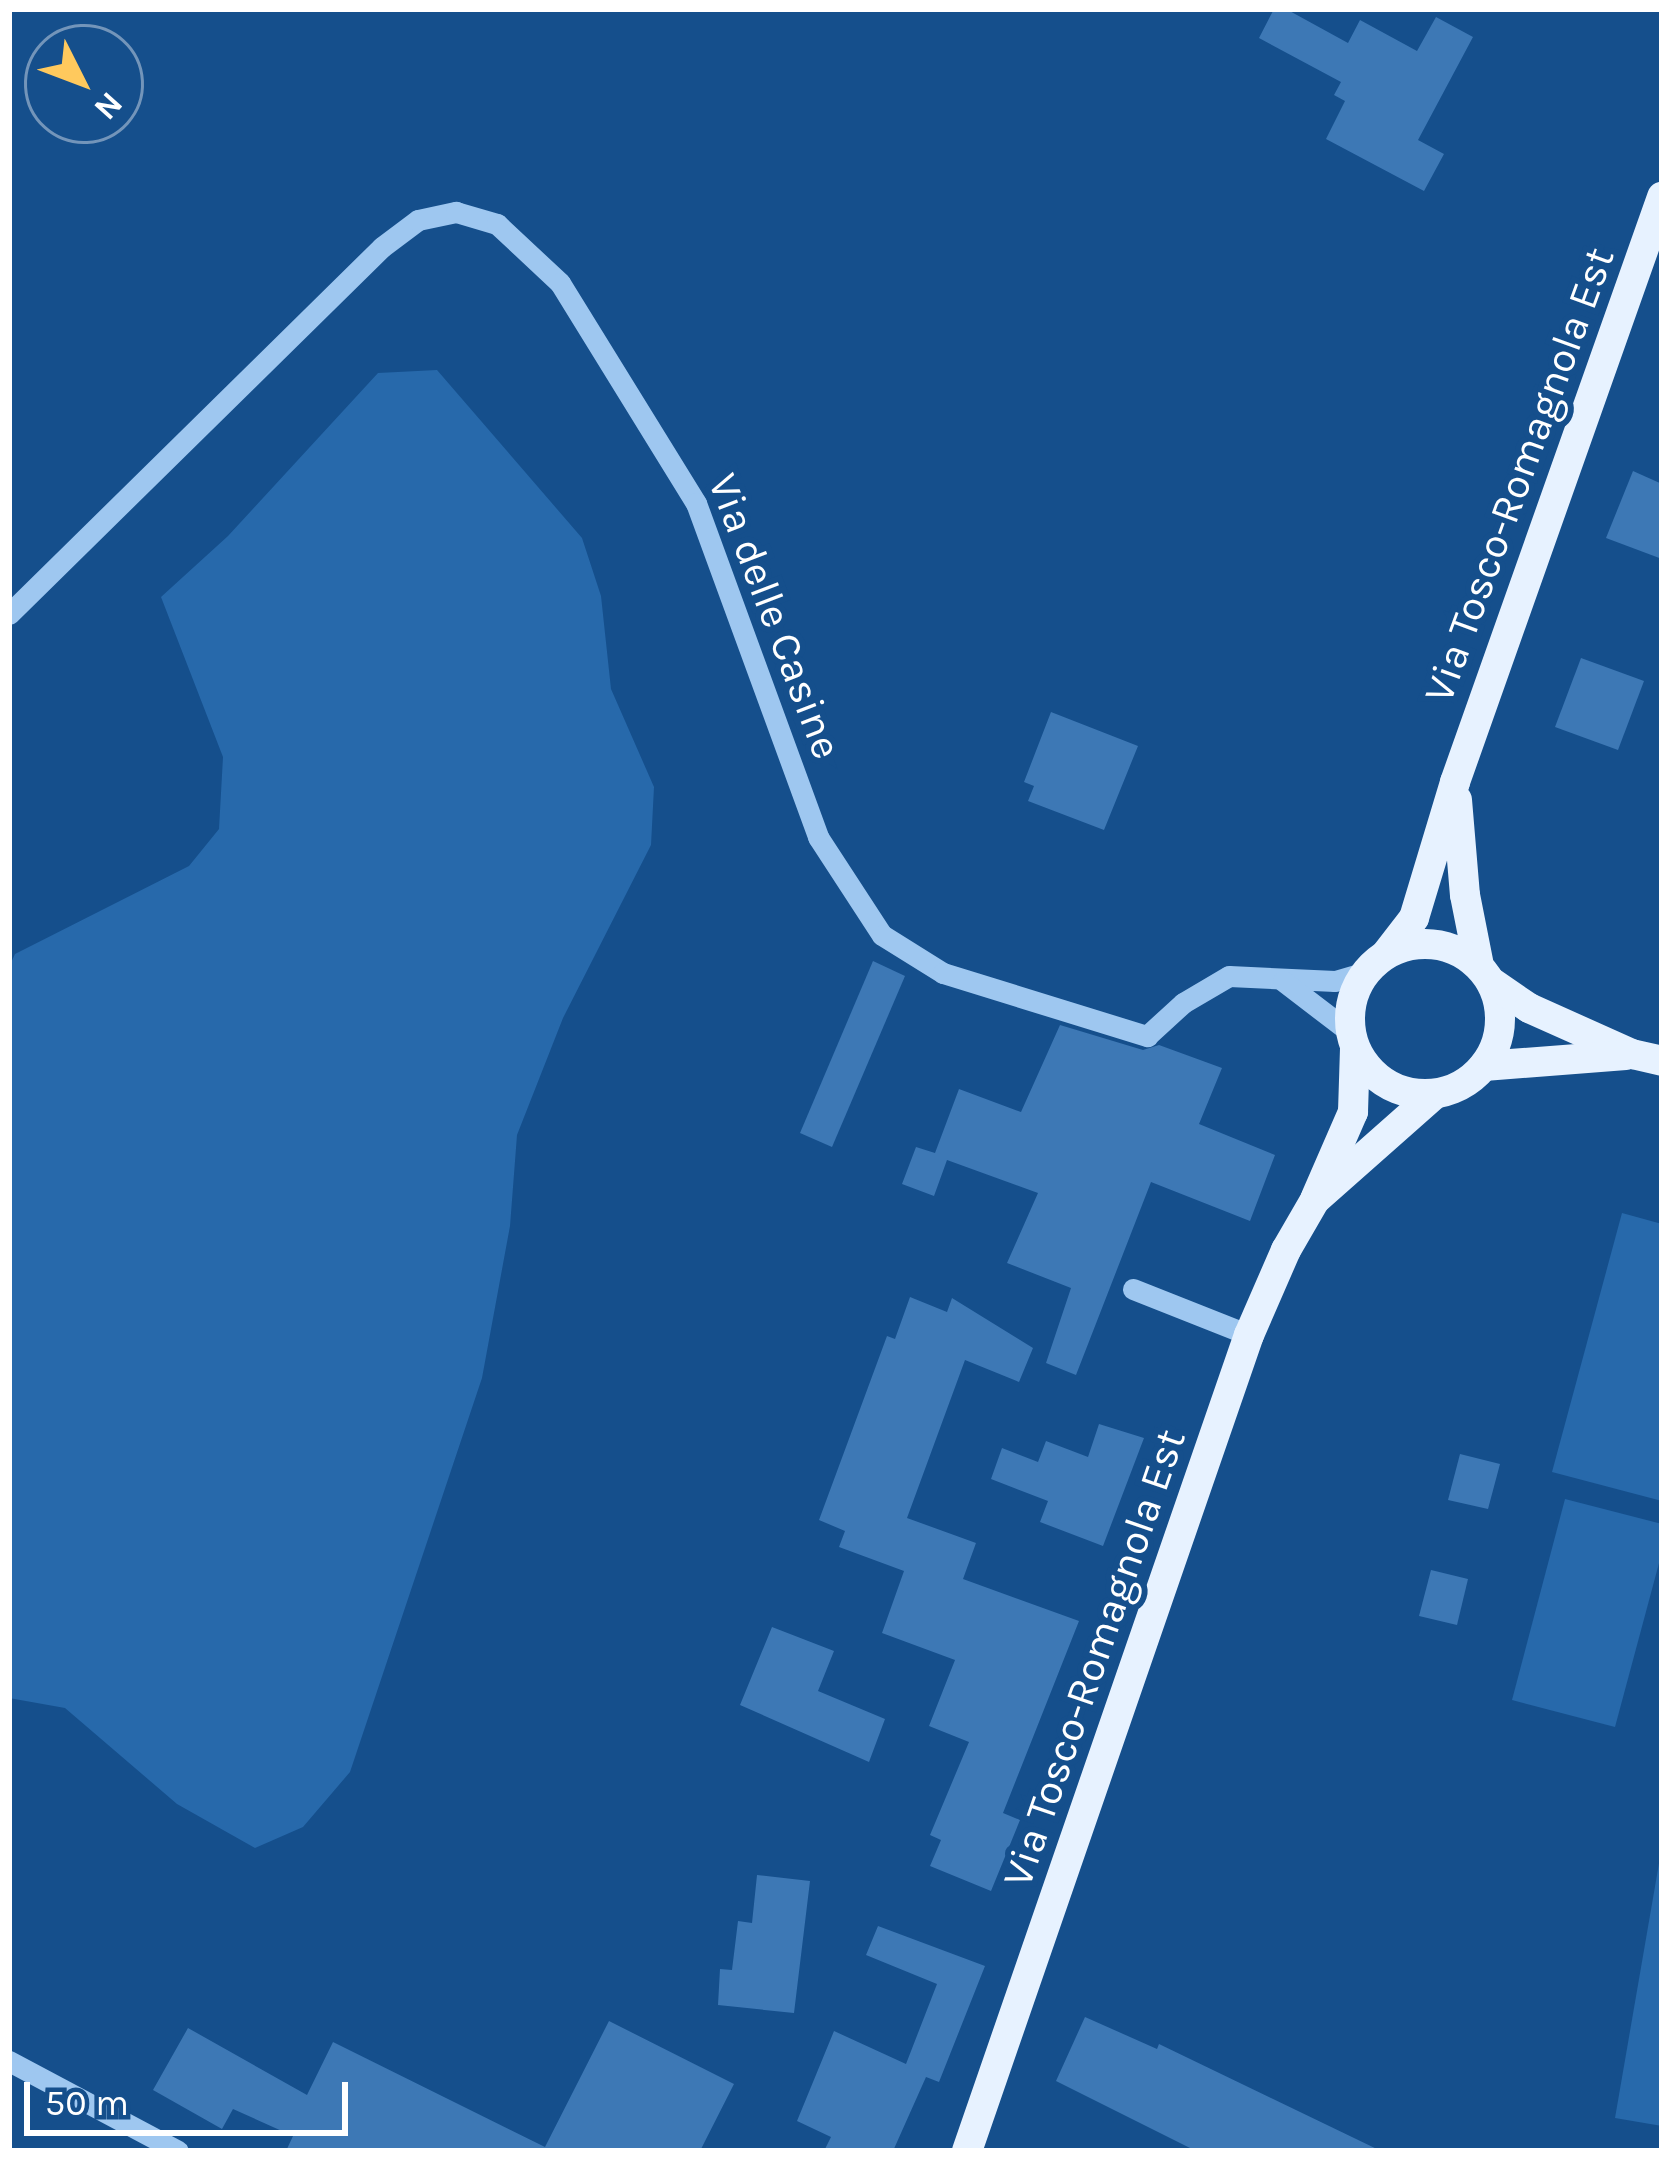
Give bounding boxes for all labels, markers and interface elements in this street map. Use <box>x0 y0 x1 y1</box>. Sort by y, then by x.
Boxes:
north arrow <box>24 24 144 144</box>
text: N <box>86 85 131 128</box>
street label: Via Tosco-Romagnola Est <box>1413 241 1625 709</box>
street label: Via delle Casine <box>698 466 852 766</box>
street label: Via Tosco-Romagnola Est <box>992 1423 1196 1893</box>
scale bar <box>30 2058 354 2132</box>
text: 50 m <box>45 2082 129 2124</box>

